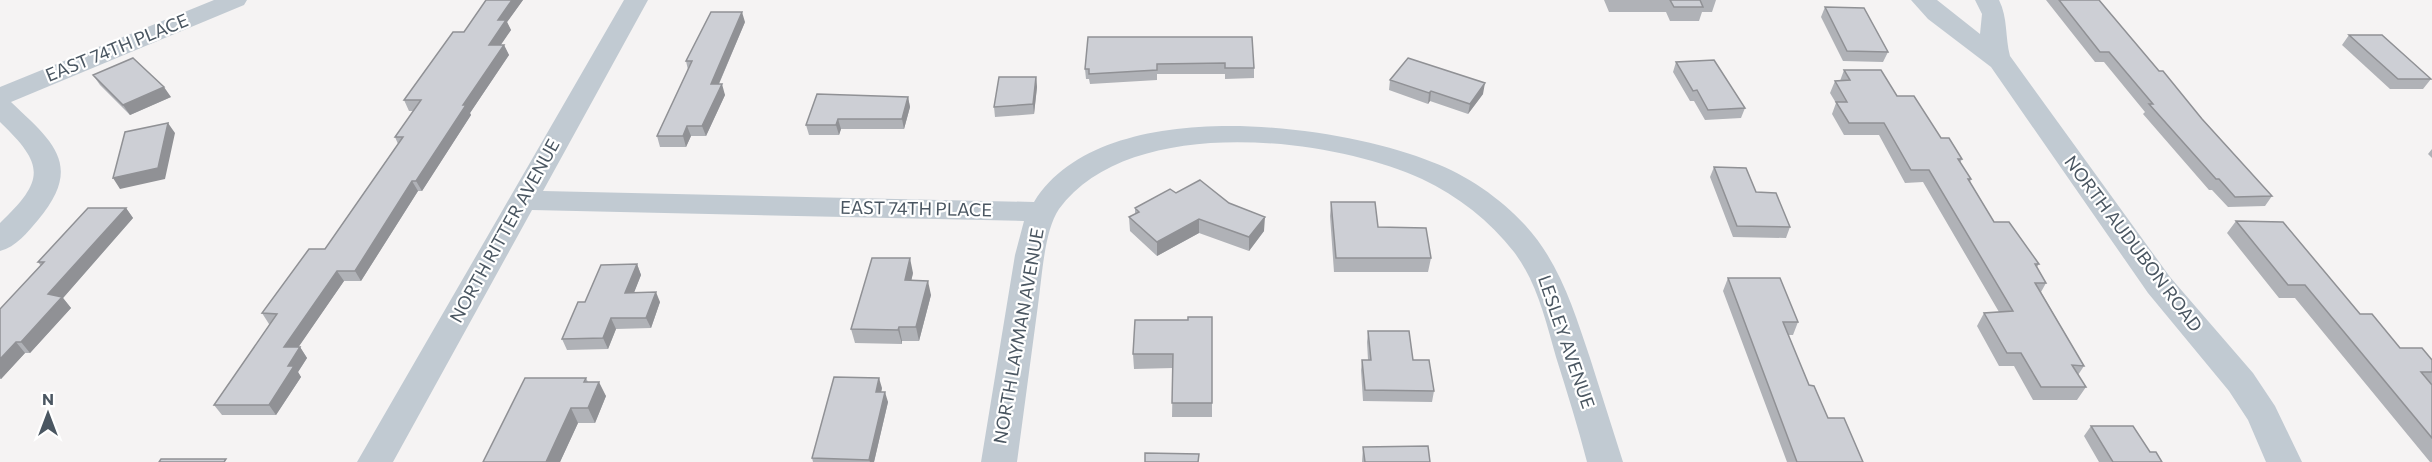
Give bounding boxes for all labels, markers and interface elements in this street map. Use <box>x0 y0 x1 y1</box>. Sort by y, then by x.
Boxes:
street label: EAST 74TH PLACE <box>42 8 191 86</box>
street label: NORTH RITTER AVENUE <box>444 135 564 326</box>
street label: NORTH AUDUBON ROAD <box>2060 151 2207 336</box>
street label: EAST 74TH PLACE <box>840 196 992 220</box>
street label: NORTH LAYMAN AVENUE <box>988 226 1048 445</box>
street label: LESLEY AVENUE <box>1534 272 1600 411</box>
north arrow <box>18 384 78 444</box>
text: N <box>42 389 54 408</box>

